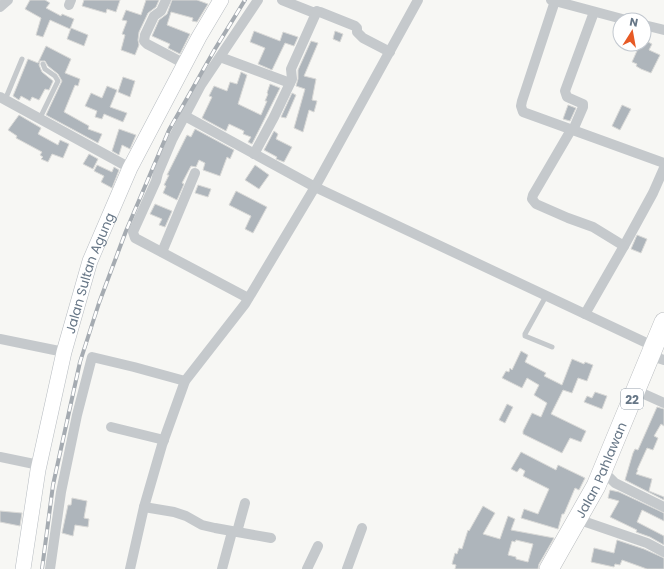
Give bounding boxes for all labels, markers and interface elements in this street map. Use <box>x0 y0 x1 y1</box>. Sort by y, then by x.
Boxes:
north arrow <box>612 12 652 52</box>
text: N <box>628 14 639 31</box>
street label: Jalan Sultan Agung <box>60 210 119 336</box>
road number: 22 <box>621 389 643 409</box>
street label: Jalan Pahlawan <box>570 419 631 521</box>

